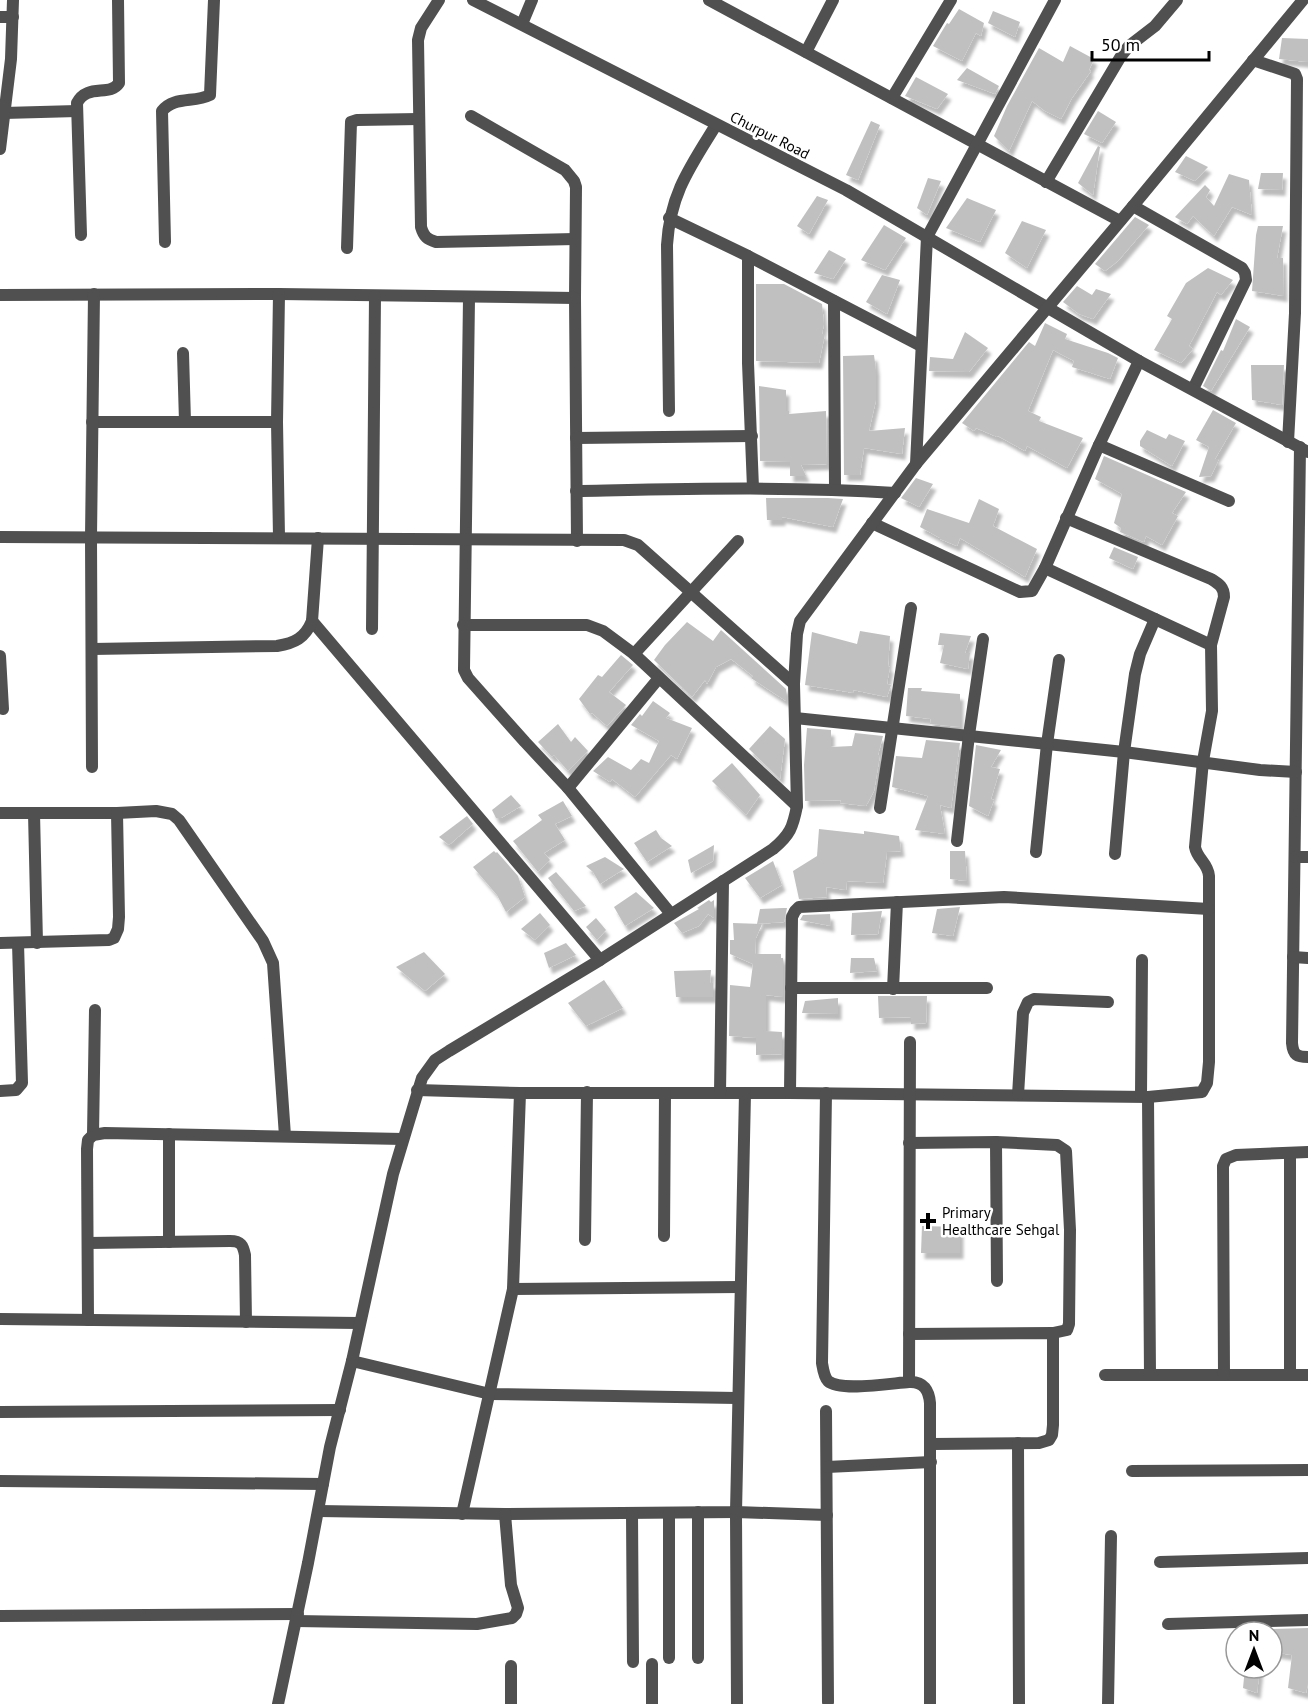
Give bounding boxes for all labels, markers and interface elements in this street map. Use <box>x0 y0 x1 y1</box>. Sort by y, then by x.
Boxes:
scale bar <box>1092 24 1209 62</box>
text: 50 m <box>1101 33 1140 56</box>
street label: Churpur Road <box>727 107 813 163</box>
place label: Primary Healthcare Sehgal <box>942 1203 1060 1239</box>
marker: Primary Healthcare Sehgal <box>919 1212 937 1230</box>
north arrow <box>1224 1620 1284 1680</box>
text: N <box>1249 1625 1259 1645</box>

